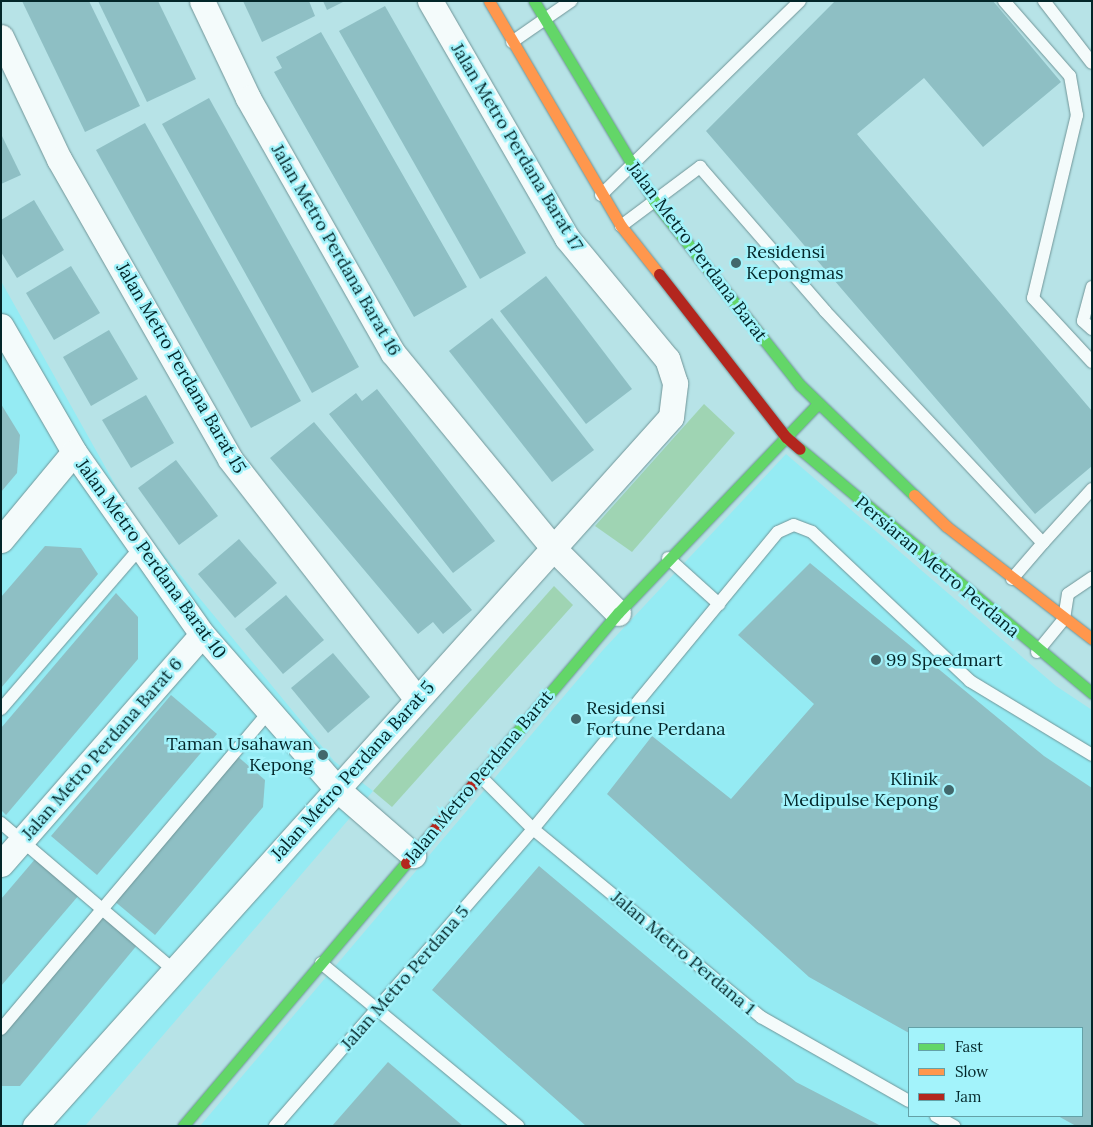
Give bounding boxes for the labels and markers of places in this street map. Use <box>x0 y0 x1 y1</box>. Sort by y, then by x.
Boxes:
place label: Residensi Kepongmas <box>746 242 844 284</box>
marker: Residensi Kepongmas <box>730 257 742 269</box>
place label: 99 Speedmart <box>886 649 1003 671</box>
marker: 99 Speedmart <box>870 654 882 666</box>
place label: Residensi Fortune Perdana <box>586 698 726 741</box>
marker: Residensi Fortune Perdana <box>570 713 582 725</box>
place label: Taman Usahawan Kepong <box>166 734 313 776</box>
marker: Taman Usahawan Kepong <box>317 749 329 761</box>
place label: Klinik Medipulse Kepong <box>783 769 938 812</box>
marker: Klinik Medipulse Kepong <box>942 783 956 797</box>

